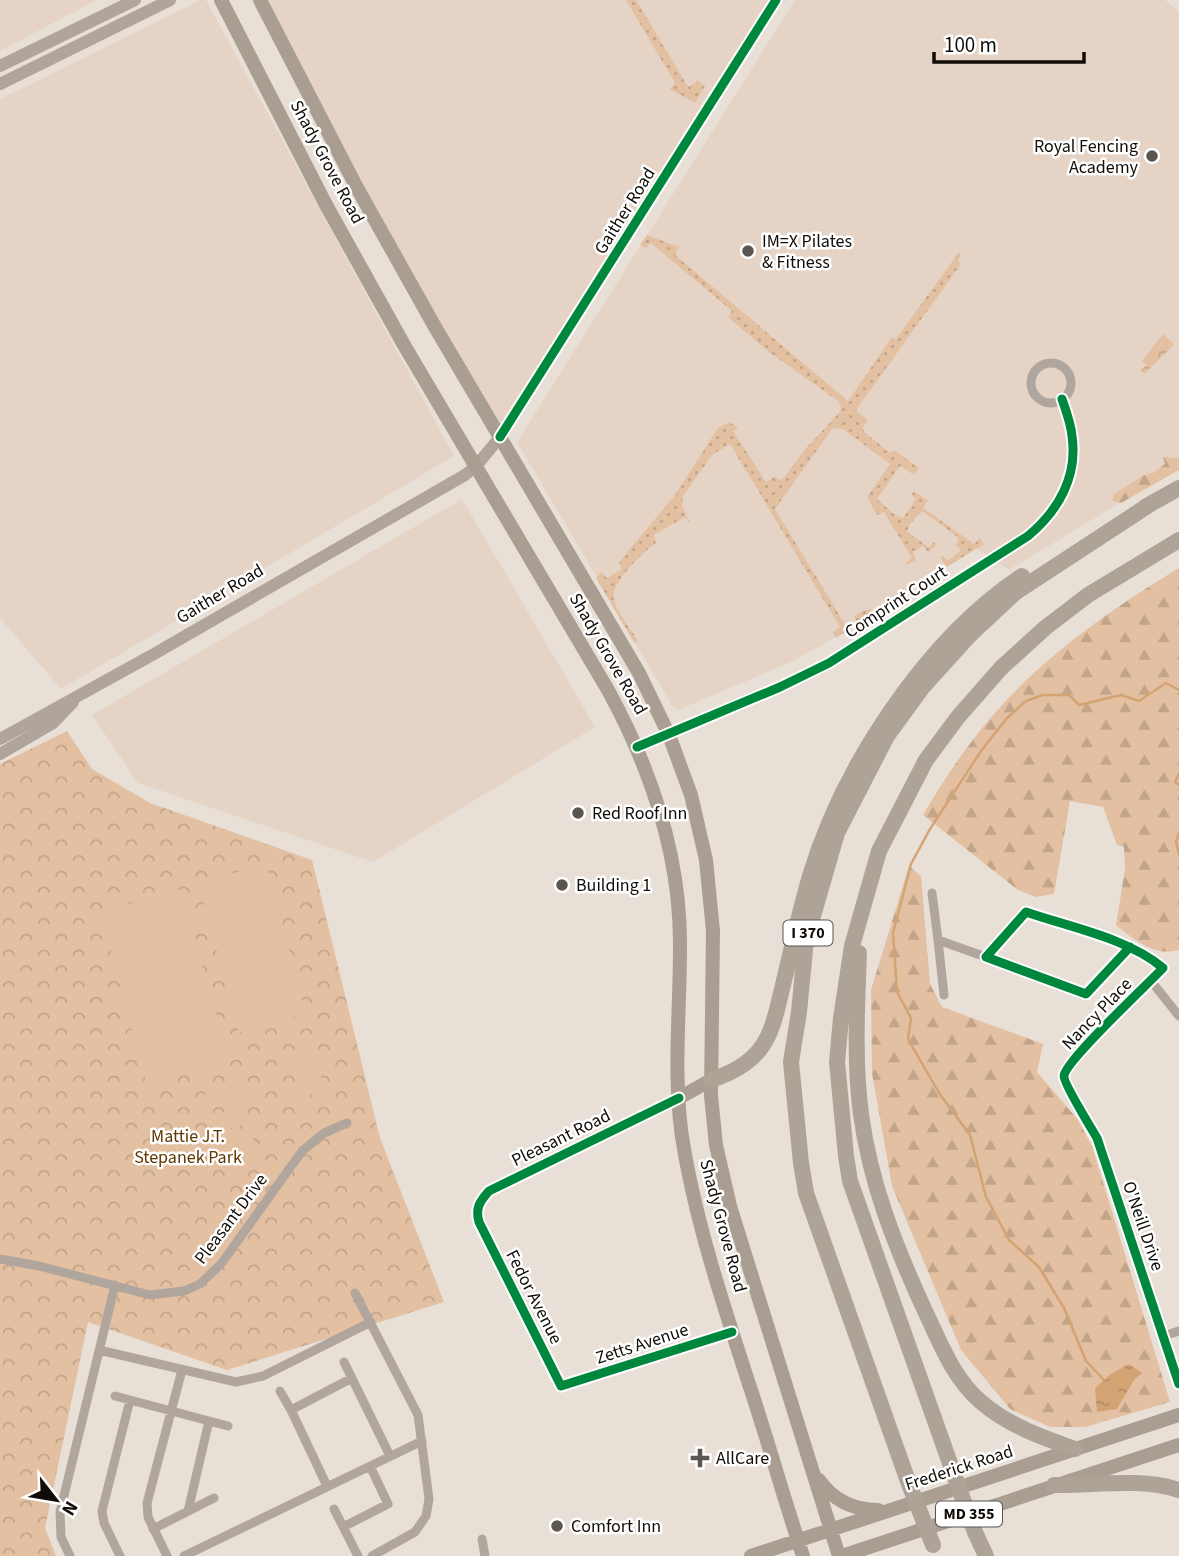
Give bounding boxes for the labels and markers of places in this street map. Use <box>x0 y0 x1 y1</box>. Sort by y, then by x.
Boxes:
place label: Royal Fencing Academy <box>1034 134 1139 180</box>
marker: Royal Fencing Academy <box>1144 148 1160 164</box>
place label: IM=X Pilates & Fitness <box>762 229 852 275</box>
marker: IM=X Pilates & Fitness <box>740 243 756 259</box>
place label: Red Roof Inn <box>592 801 687 826</box>
marker: Red Roof Inn <box>570 805 586 821</box>
place label: Building 1 <box>576 873 651 898</box>
marker: Building 1 <box>554 877 570 893</box>
place label: AllCare <box>716 1446 769 1471</box>
marker: AllCare <box>690 1448 710 1468</box>
place label: Comfort Inn <box>571 1514 661 1539</box>
marker: Comfort Inn <box>549 1518 565 1534</box>

